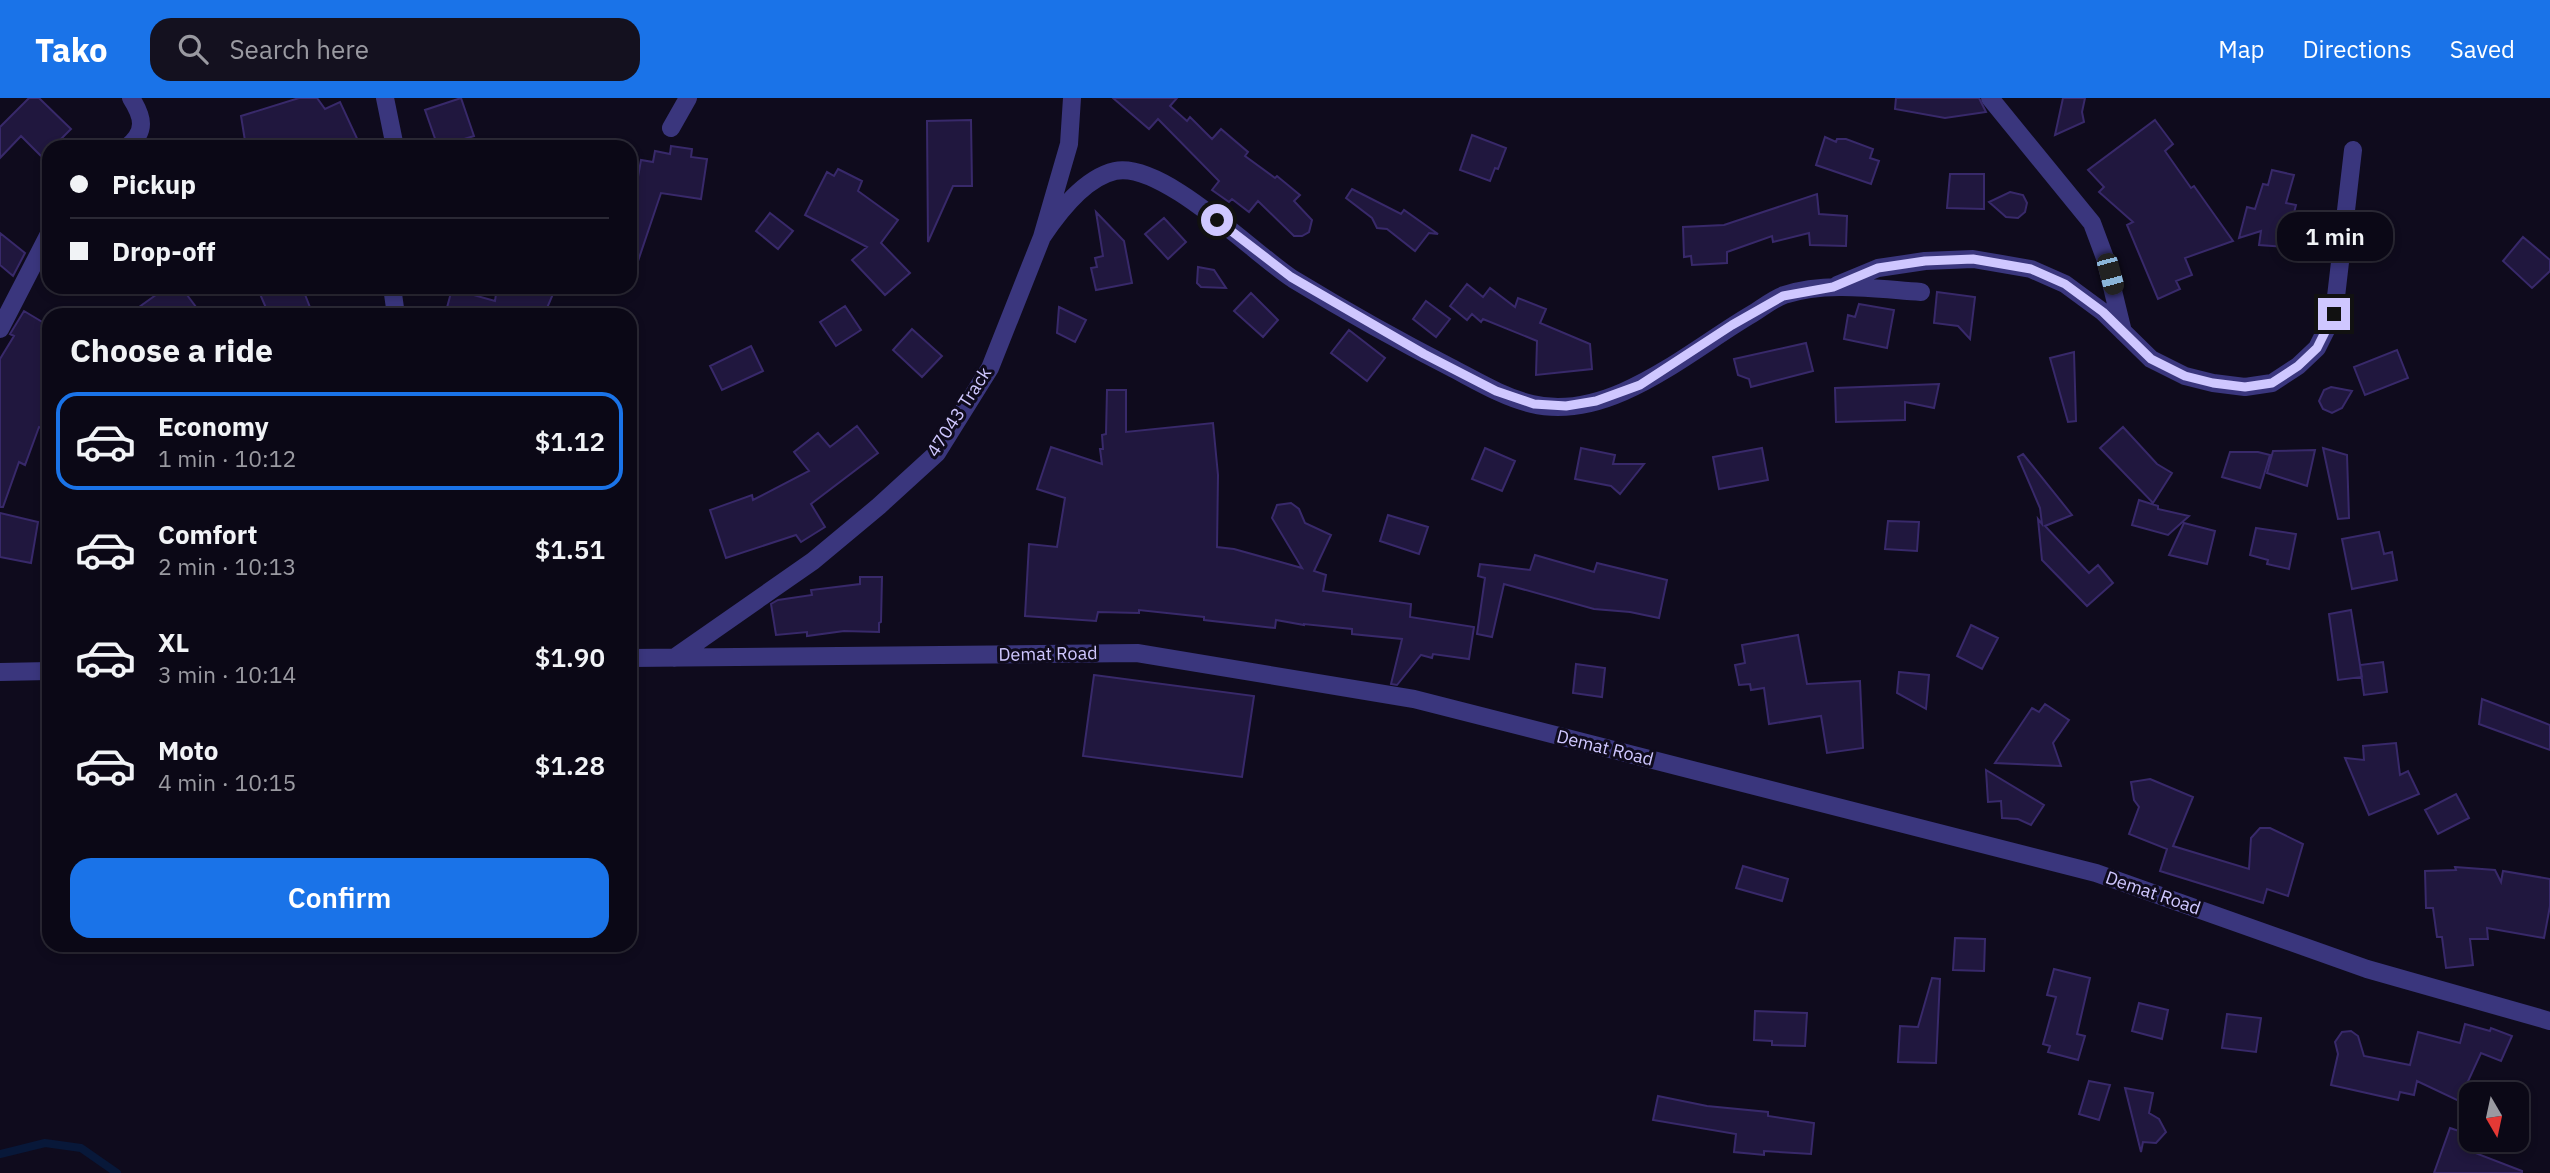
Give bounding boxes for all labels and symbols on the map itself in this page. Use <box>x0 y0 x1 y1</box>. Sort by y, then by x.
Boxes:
route start <box>1201 204 1233 236</box>
callout: 1 min <box>2276 212 2392 262</box>
car <box>2095 251 2126 297</box>
route end <box>2318 298 2350 330</box>
street label: 47043 Track <box>921 362 996 461</box>
street label: Demat Road <box>998 641 1098 666</box>
street label: Demat Road <box>1554 724 1656 771</box>
street label: Demat Road <box>2103 866 2204 920</box>
north arrow <box>2459 1082 2529 1152</box>

